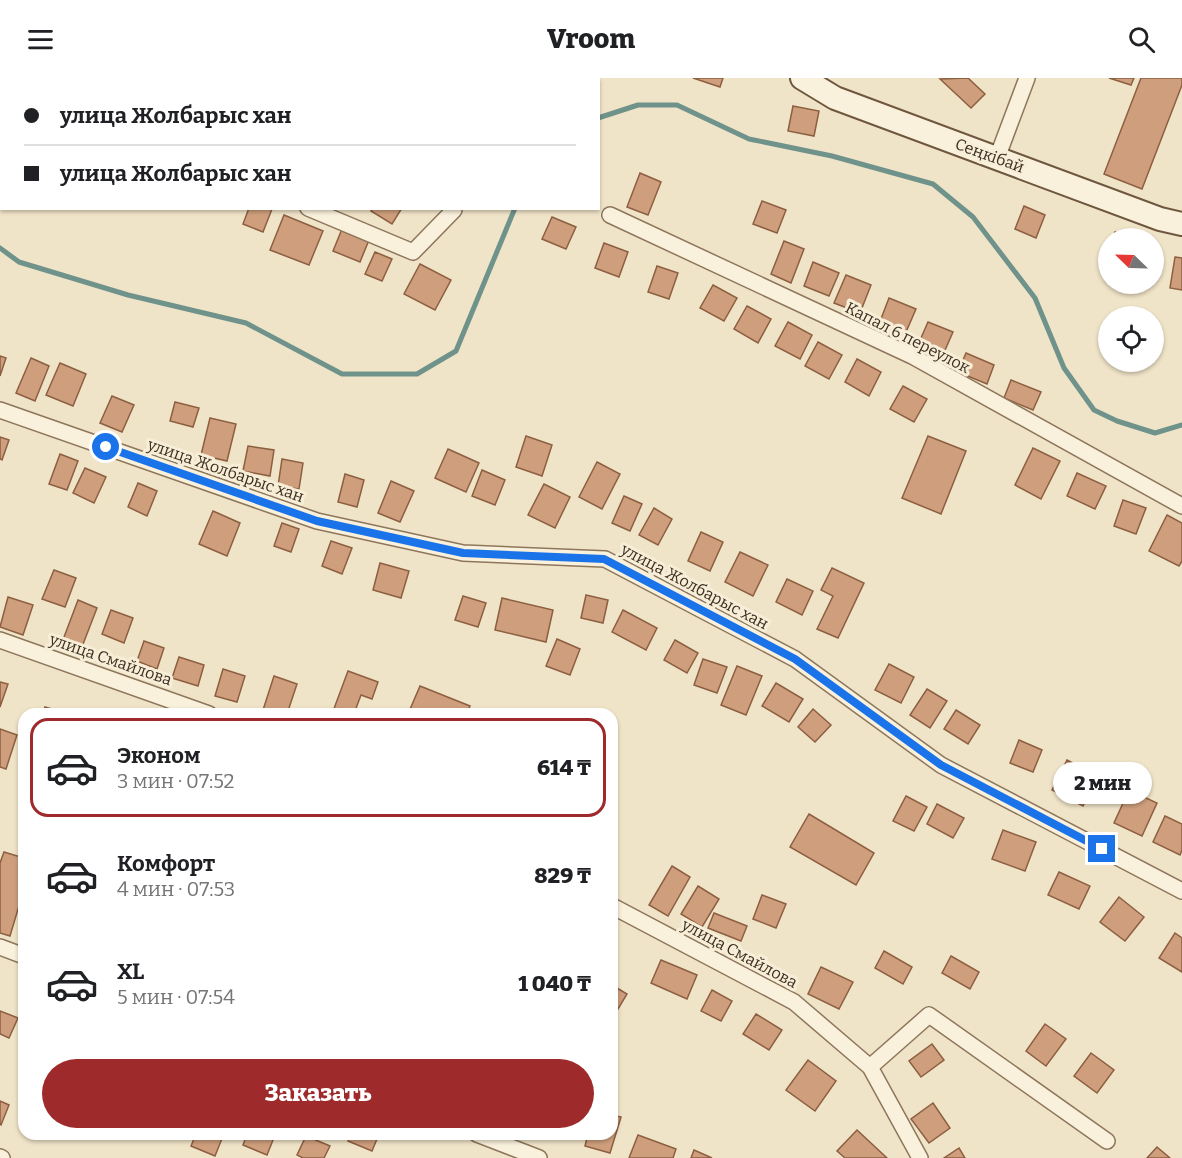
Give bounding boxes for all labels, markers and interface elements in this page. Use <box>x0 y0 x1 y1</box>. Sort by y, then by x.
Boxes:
icon: menu <box>24 23 57 56</box>
text: Vroom <box>547 23 635 55</box>
icon: search <box>1125 23 1158 56</box>
text: улица Жолбарыс хан <box>60 102 292 129</box>
street label: Сеңкібай <box>953 134 1027 177</box>
text: улица Жолбарыс хан <box>60 160 292 187</box>
north arrow <box>1098 228 1164 294</box>
map controls <box>1098 228 1164 372</box>
street label: Капал 6 переулок <box>842 298 974 377</box>
button: locate <box>1098 306 1164 372</box>
route start <box>92 433 119 460</box>
street label: улица Жолбарыс хан <box>144 434 306 506</box>
street label: улица Жолбарыс хан <box>617 539 772 633</box>
street label: улица Смайлова <box>46 629 175 689</box>
icon: car <box>45 741 99 795</box>
text: Эконом <box>117 742 200 769</box>
text: 614 ₸ <box>537 754 591 781</box>
callout: 2 мин <box>1052 762 1152 804</box>
text: 3 мин · 07:52 <box>117 769 234 793</box>
text: 2 мин <box>1074 771 1131 795</box>
route end <box>1088 835 1115 862</box>
icon: car <box>45 849 99 903</box>
text: Комфорт <box>117 850 215 877</box>
text: 829 ₸ <box>534 862 591 889</box>
text: 4 мин · 07:53 <box>117 877 235 901</box>
street label: улица Смайлова <box>678 915 801 992</box>
icon: car <box>45 957 99 1011</box>
text: XL <box>117 958 144 985</box>
text: 1 040 ₸ <box>518 970 591 997</box>
text: 5 мин · 07:54 <box>117 985 235 1009</box>
button: Заказать <box>42 1059 594 1128</box>

